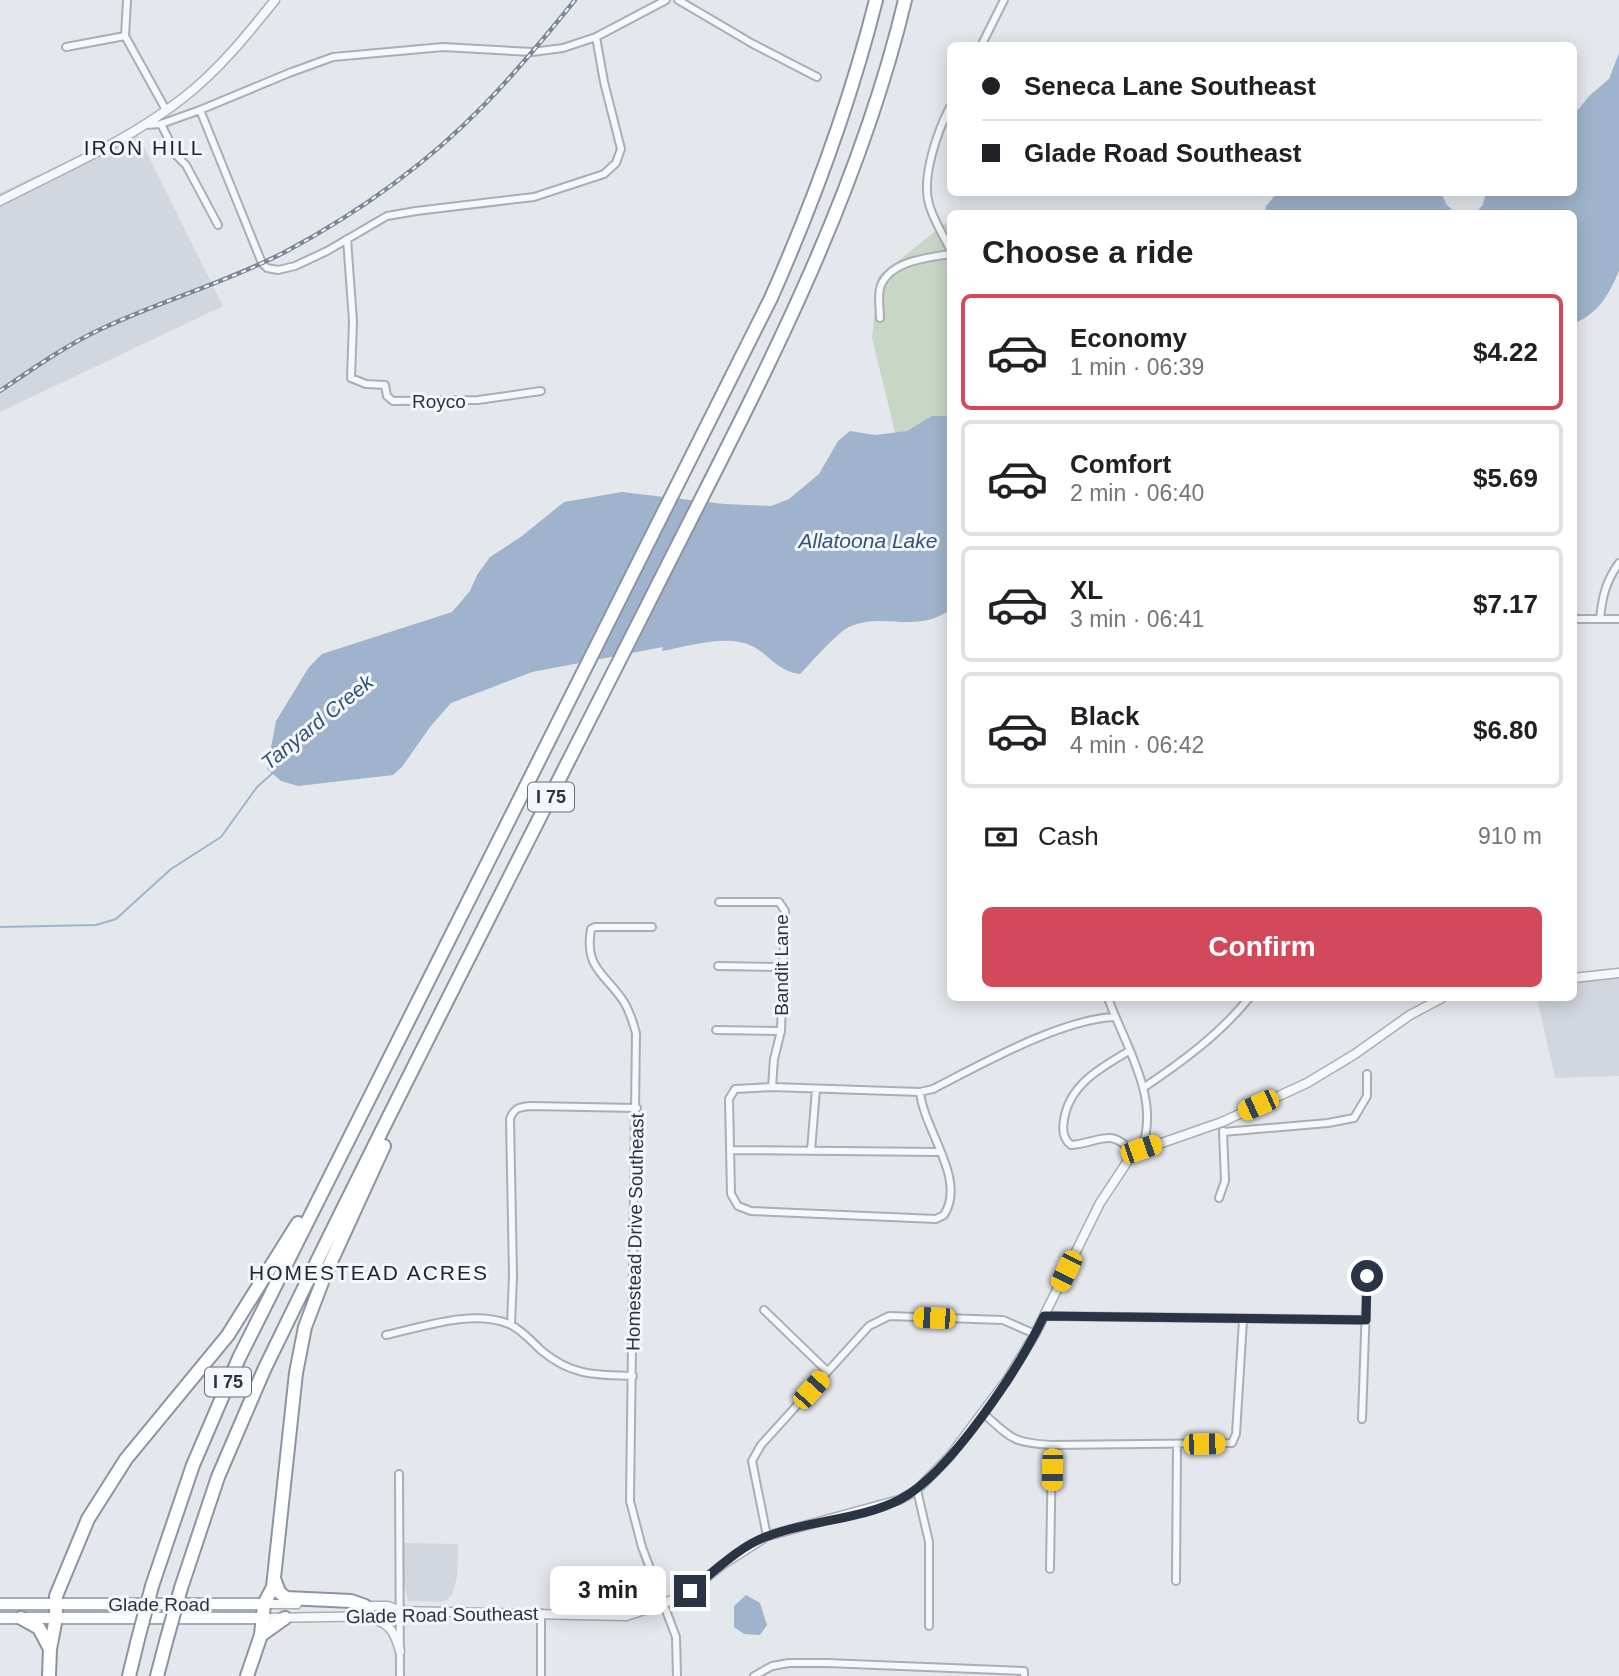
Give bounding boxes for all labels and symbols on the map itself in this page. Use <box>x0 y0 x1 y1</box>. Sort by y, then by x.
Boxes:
district label: IRON HILL <box>84 136 204 159</box>
street label: Royco <box>412 391 466 412</box>
water label: Allatoona Lake <box>797 529 937 552</box>
water label: Tanyard Creek <box>257 669 379 774</box>
road number: I 75 <box>528 782 574 812</box>
street label: Bandit Lane <box>771 914 792 1016</box>
car <box>1235 1087 1282 1123</box>
street label: Homestead Drive Southeast <box>622 1112 648 1351</box>
car <box>1118 1132 1165 1166</box>
car <box>1048 1248 1085 1294</box>
route start <box>1351 1260 1383 1292</box>
district label: HOMESTEAD ACRES <box>249 1261 489 1284</box>
car <box>913 1307 956 1329</box>
road number: I 75 <box>205 1367 251 1396</box>
car <box>790 1367 833 1413</box>
car <box>1183 1433 1226 1455</box>
car <box>1042 1449 1063 1491</box>
callout: 3 min <box>550 1566 666 1616</box>
route end <box>674 1575 706 1607</box>
street label: Glade Road <box>108 1594 210 1615</box>
street label: Glade Road Southeast <box>346 1603 539 1627</box>

